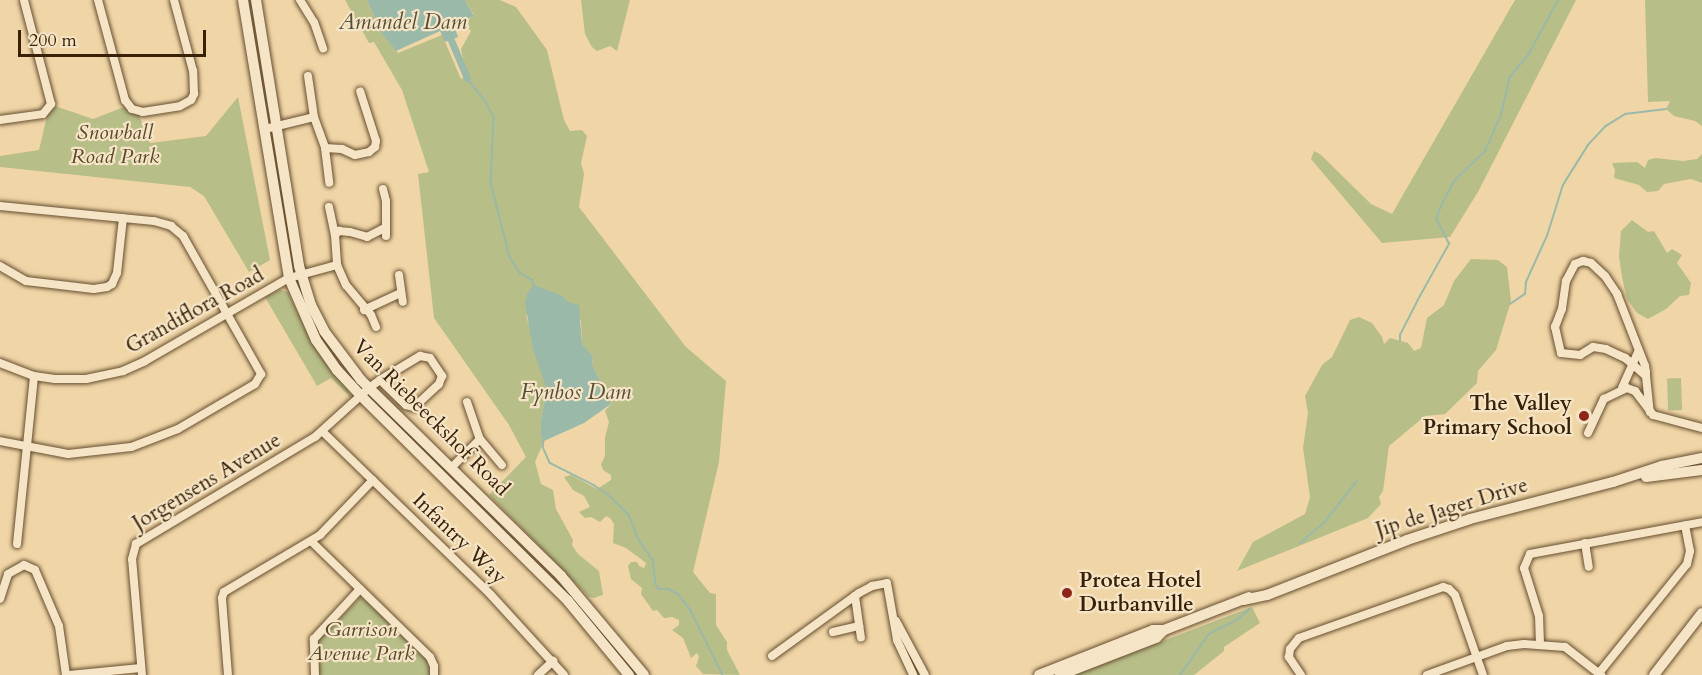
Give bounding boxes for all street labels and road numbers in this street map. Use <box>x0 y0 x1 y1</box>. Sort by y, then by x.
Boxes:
street label: Grandiflora Road <box>121 263 269 359</box>
street label: Van Riebeeckshof Road <box>347 334 515 502</box>
street label: Jorgensens Avenue <box>128 428 286 536</box>
street label: Jip de Jager Drive <box>1373 473 1531 543</box>
street label: Infantry Way <box>407 488 511 590</box>

